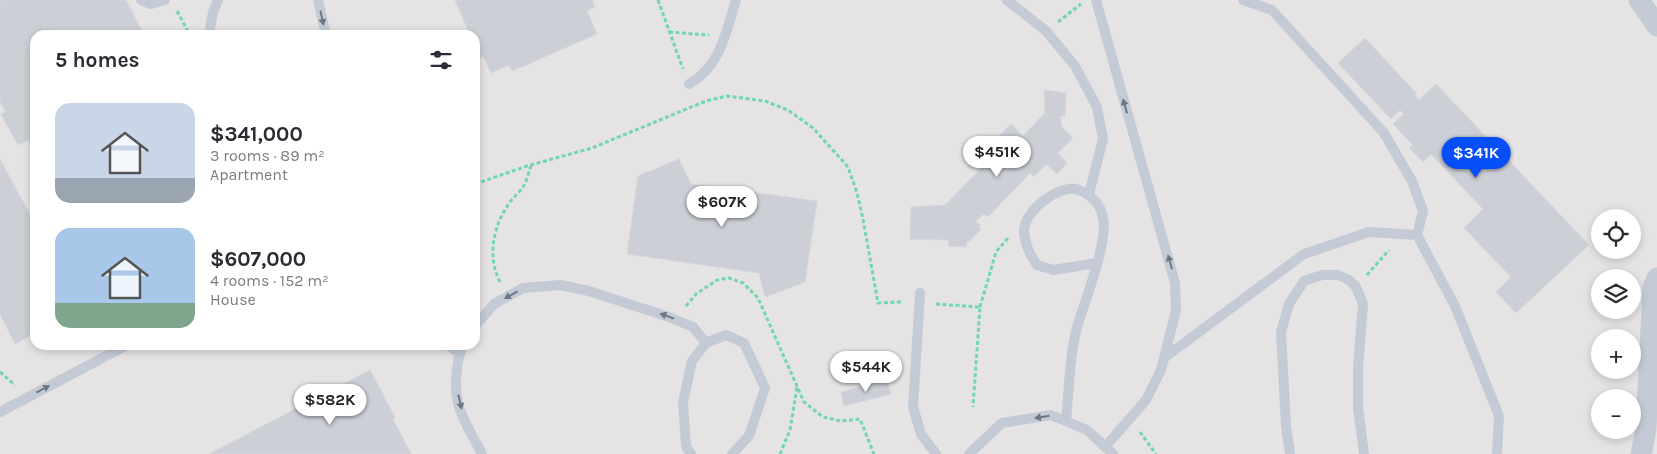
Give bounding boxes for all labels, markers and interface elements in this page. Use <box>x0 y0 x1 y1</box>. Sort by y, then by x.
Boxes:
one-way arrow <box>318 10 326 25</box>
icon: filters <box>427 46 455 74</box>
text: 5 homes <box>55 48 140 72</box>
one-way arrow <box>1121 98 1129 113</box>
text: $341,000 <box>210 122 303 146</box>
icon: home <box>95 123 155 183</box>
pin: $451K <box>962 136 1032 178</box>
pin: $341K <box>1441 136 1511 179</box>
text: $451K <box>974 142 1020 161</box>
text: $341K <box>1453 143 1499 162</box>
text: 3 rooms · 89 m² <box>210 146 325 165</box>
text: Apartment <box>210 165 288 184</box>
pin: $607K <box>687 186 757 228</box>
text: $607K <box>697 192 747 211</box>
map controls <box>1591 209 1641 439</box>
button: locate <box>1591 209 1641 259</box>
text: $607,000 <box>210 247 306 271</box>
icon: home <box>95 248 155 308</box>
one-way arrow <box>1165 254 1173 269</box>
button: layers <box>1591 269 1641 319</box>
text: 4 rooms · 152 m² <box>210 271 329 290</box>
text: House <box>210 290 256 309</box>
one-way arrow <box>504 291 519 299</box>
one-way arrow <box>659 312 674 320</box>
button: + <box>1591 329 1641 379</box>
pin: $544K <box>831 350 901 393</box>
text: $544K <box>841 357 891 376</box>
pin: $582K <box>295 384 365 426</box>
one-way arrow <box>36 385 51 393</box>
button: − <box>1591 389 1641 439</box>
text: $582K <box>305 390 355 409</box>
one-way arrow <box>456 395 464 410</box>
one-way arrow <box>1033 413 1049 421</box>

